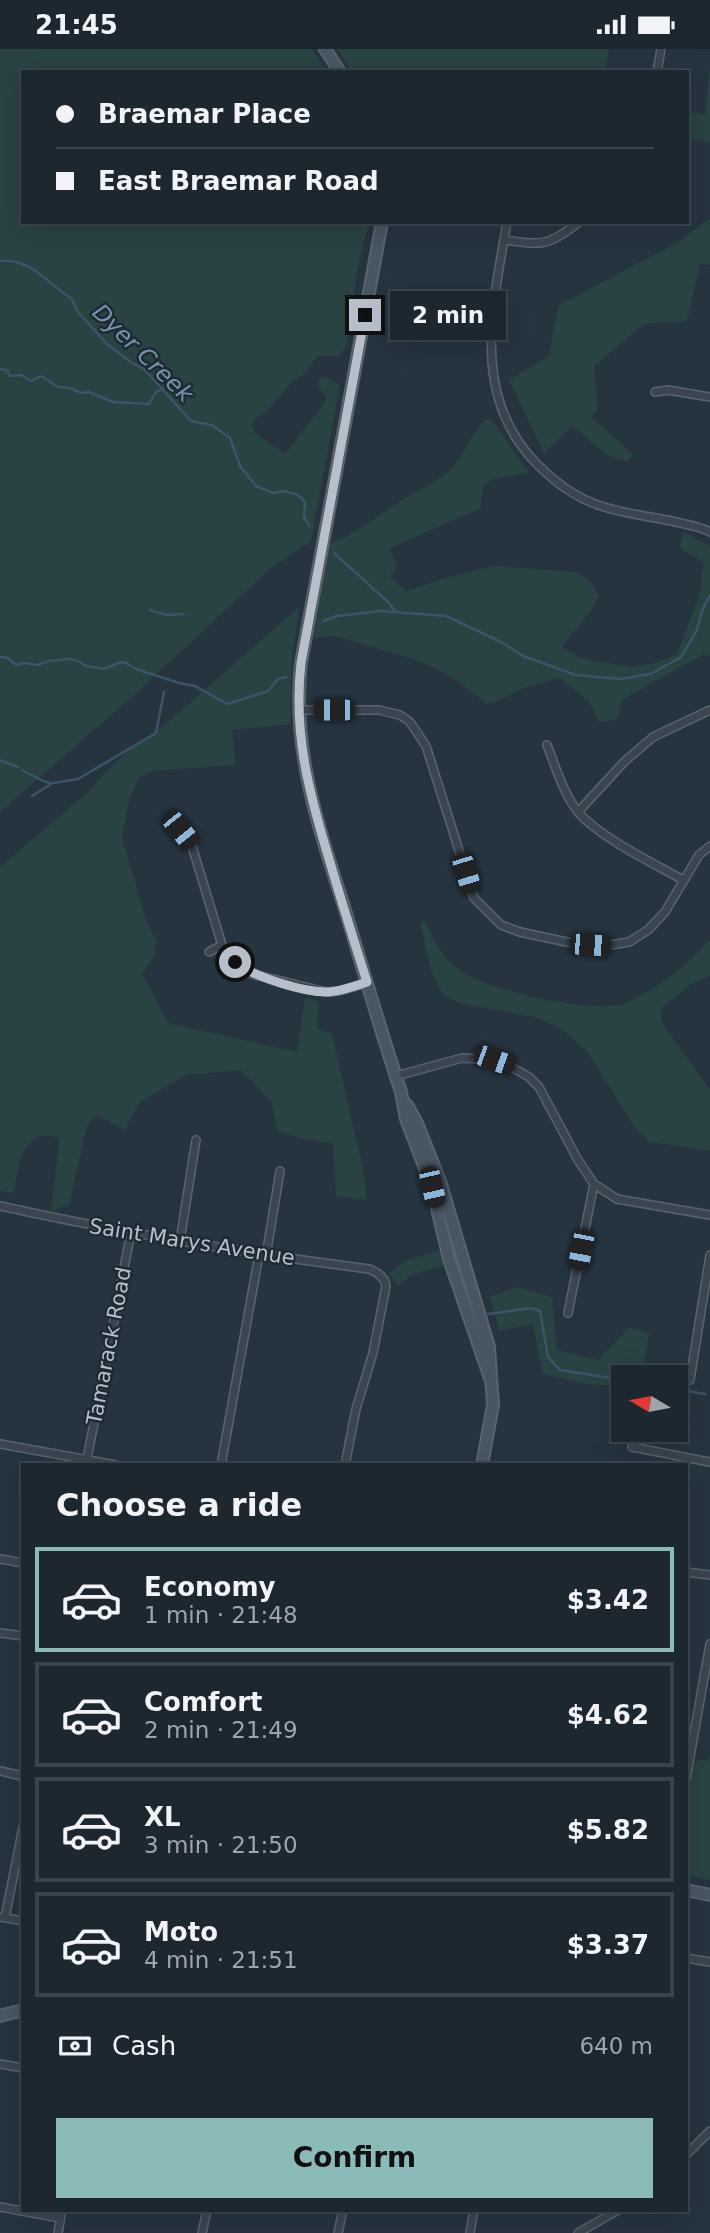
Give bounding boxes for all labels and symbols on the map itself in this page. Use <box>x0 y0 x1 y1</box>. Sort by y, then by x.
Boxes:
callout: 2 min <box>390 291 505 339</box>
water label: Dyer Creek <box>87 299 200 408</box>
route end <box>349 299 381 331</box>
car <box>314 700 356 721</box>
car <box>159 807 202 853</box>
car <box>450 850 483 896</box>
car <box>569 933 612 957</box>
route start <box>219 946 251 978</box>
car <box>471 1043 518 1077</box>
car <box>418 1164 447 1210</box>
street label: Saint Marys Avenue <box>87 1214 297 1270</box>
car <box>567 1227 596 1273</box>
street label: Tamarack Road <box>82 1265 136 1428</box>
north arrow <box>611 1365 688 1442</box>

